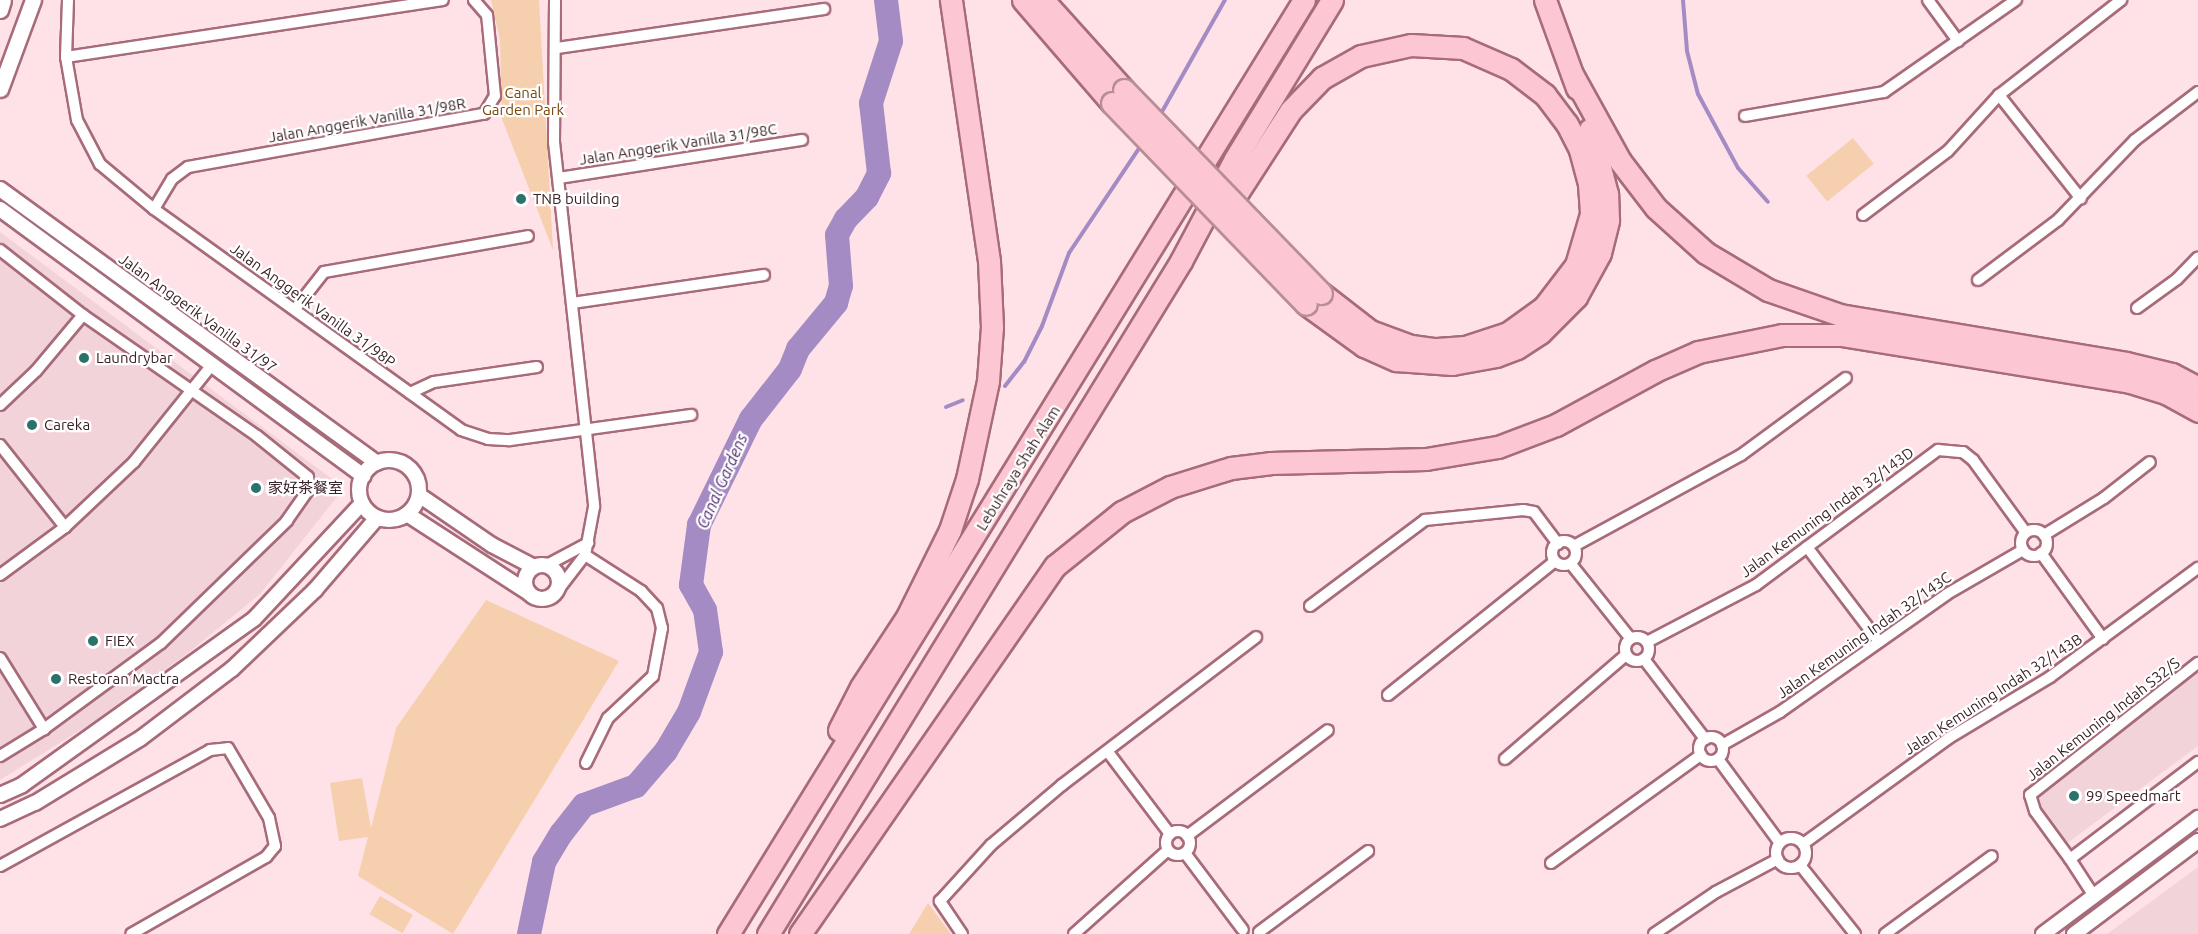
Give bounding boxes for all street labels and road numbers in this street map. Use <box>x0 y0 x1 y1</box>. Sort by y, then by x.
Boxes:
street label: Jalan Anggerik Vanilla 31/98R <box>267 94 467 146</box>
street label: Jalan Anggerik Vanilla 31/98C <box>578 119 778 169</box>
street label: Jalan Anggerik Vanilla 31/98P <box>227 239 399 371</box>
street label: Jalan Anggerik Vanilla 31/97 <box>116 250 280 376</box>
street label: Lebuhraya Shah Alam <box>972 402 1064 534</box>
street label: Jalan Kemuning Indah 32/143D <box>1737 443 1917 581</box>
street label: Jalan Kemuning Indah 32/143C <box>1774 568 1954 702</box>
street label: Jalan Kemuning Indah 32/143B <box>1901 630 2085 758</box>
street label: Jalan Kemuning Indah S32/S <box>2023 654 2183 784</box>

